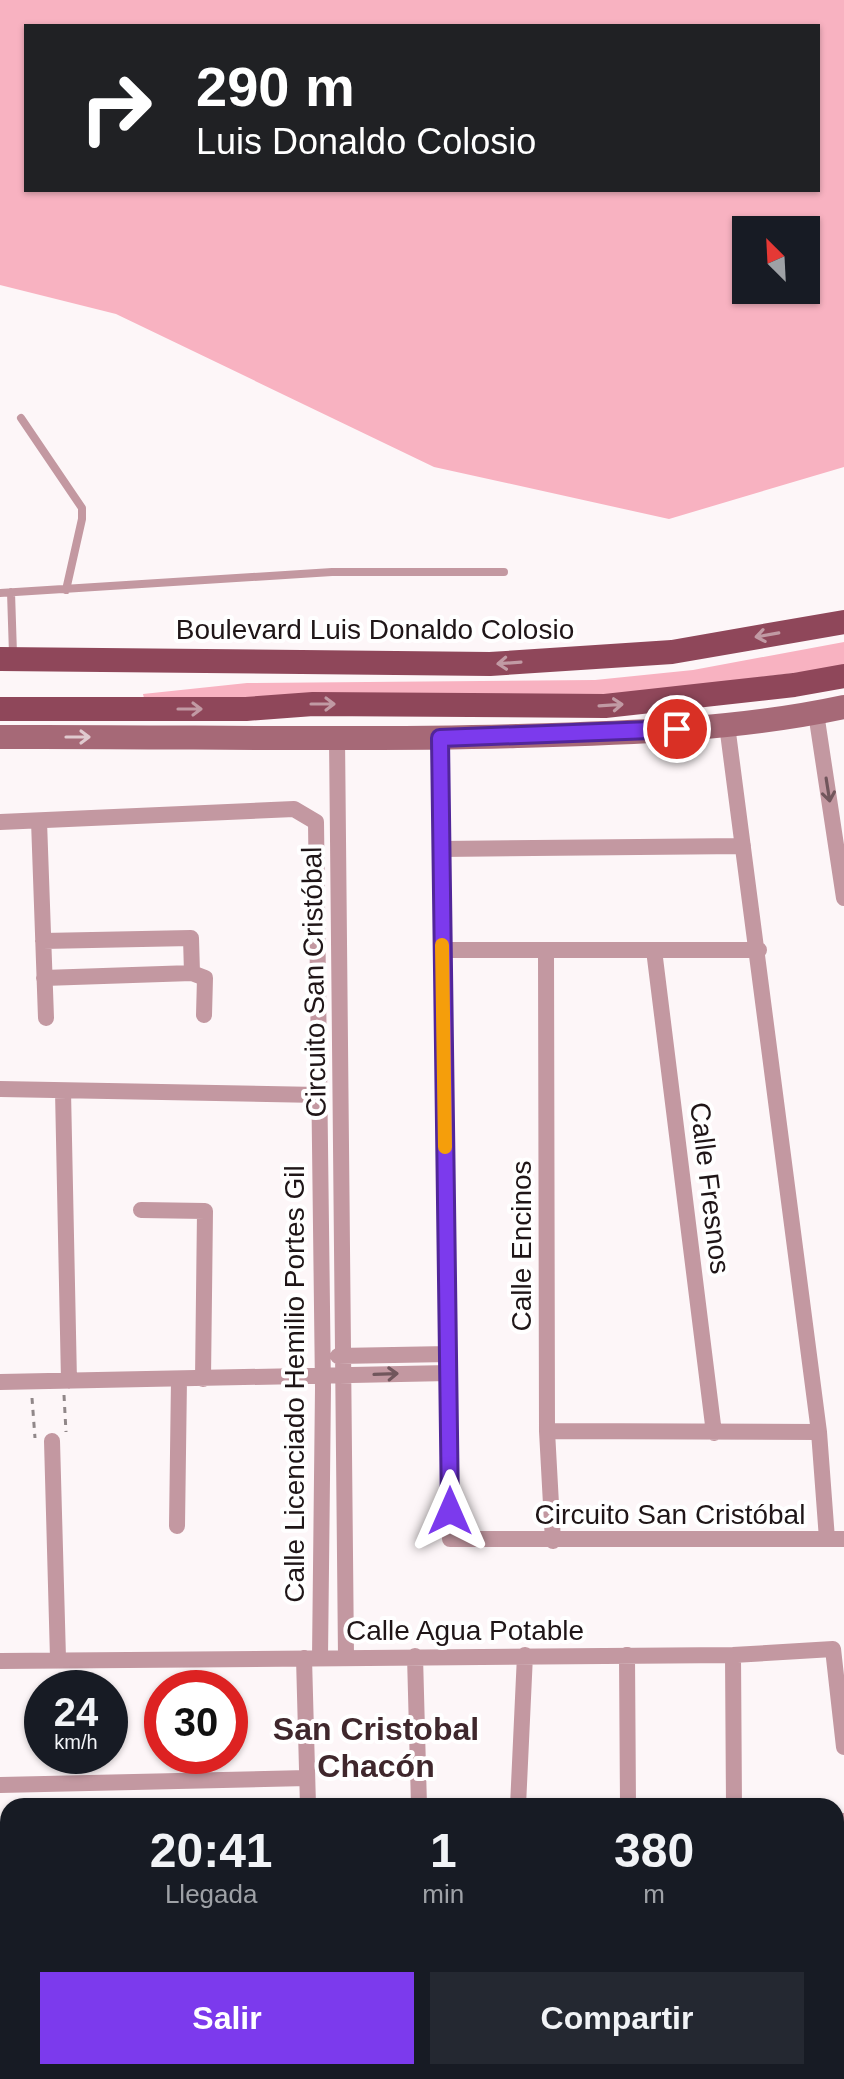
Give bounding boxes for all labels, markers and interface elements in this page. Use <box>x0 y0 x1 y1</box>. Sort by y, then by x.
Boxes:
text: 290 m <box>196 55 355 118</box>
icon: right <box>64 56 168 160</box>
text: Luis Donaldo Colosio <box>196 121 536 162</box>
north arrow <box>732 216 820 304</box>
map controls <box>732 216 820 304</box>
street label: Boulevard Luis Donaldo Colosio <box>176 614 574 645</box>
one-way arrow <box>755 629 780 644</box>
one-way arrow <box>496 656 523 671</box>
pin <box>643 695 711 763</box>
one-way arrow <box>309 696 336 712</box>
one-way arrow <box>597 697 624 712</box>
one-way arrow <box>176 701 203 717</box>
icon: arrive <box>655 707 699 751</box>
one-way arrow <box>64 729 91 745</box>
one-way arrow <box>821 777 836 803</box>
street label: Circuito San Cristóbal <box>296 846 332 1118</box>
street label: Calle Fresnos <box>684 1100 736 1276</box>
street label: Calle Encinos <box>506 1160 537 1332</box>
street label: Calle Licenciado Hemilio Portes Gil <box>279 1165 310 1603</box>
one-way arrow <box>372 1367 399 1382</box>
position arrow <box>408 1469 492 1553</box>
street label: Circuito San Cristóbal <box>535 1499 805 1530</box>
street label: Calle Agua Potable <box>346 1615 584 1646</box>
speed limit sign: 30 <box>144 1670 248 1774</box>
text: 24 <box>54 1690 98 1734</box>
district label: San Cristobal Chacón <box>273 1711 479 1784</box>
text: km/h <box>54 1731 98 1753</box>
text: 20:41 <box>150 1824 273 1877</box>
text: 1 <box>430 1824 457 1877</box>
text: 380 <box>614 1824 694 1877</box>
text: Llegada <box>165 1879 257 1909</box>
text: min <box>422 1879 464 1909</box>
text: m <box>643 1879 665 1909</box>
button: Salir <box>40 1972 414 2064</box>
button: Compartir <box>430 1972 804 2064</box>

